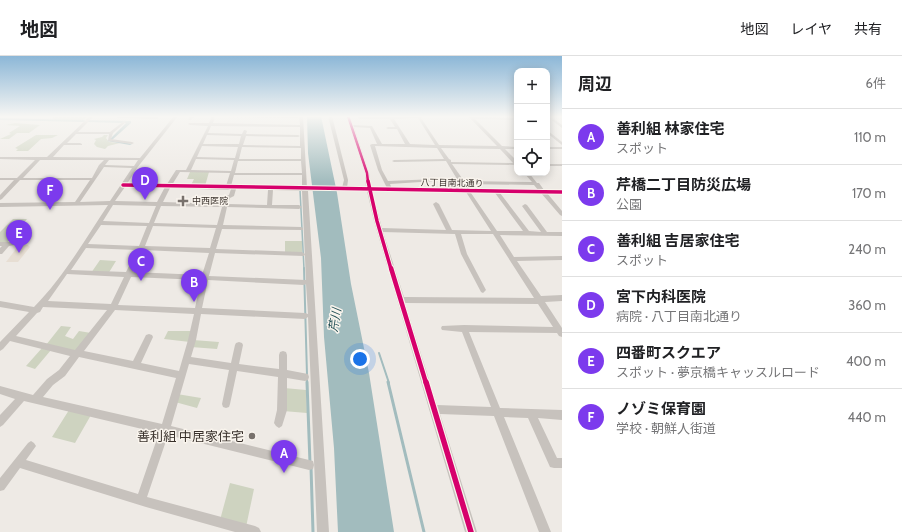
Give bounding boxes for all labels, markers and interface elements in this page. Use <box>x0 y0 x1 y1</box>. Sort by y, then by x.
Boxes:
text: 地図 <box>20 18 58 41</box>
text: 地図 <box>740 20 768 38</box>
text: レイヤ <box>790 20 832 38</box>
text: 共有 <box>854 20 882 38</box>
map controls <box>514 68 550 176</box>
button: + <box>514 68 550 104</box>
text: 周辺 <box>578 74 612 94</box>
text: 6件 <box>866 75 886 91</box>
button: − <box>514 104 550 140</box>
text: 善利組 林家住宅 <box>616 120 724 138</box>
text: A <box>587 129 595 145</box>
text: 110 m <box>854 129 886 145</box>
button: locate <box>514 140 550 176</box>
text: スポット <box>616 140 668 156</box>
pin: D <box>132 167 158 200</box>
street label: 八丁目南北通り <box>420 176 484 189</box>
text: 芹橋二丁目防災広場 <box>616 176 751 194</box>
pin: F <box>37 177 63 210</box>
text: B <box>587 185 595 201</box>
text: 170 m <box>852 185 886 201</box>
marker: 中西医院 <box>177 195 189 207</box>
place label: 中西医院 <box>192 195 228 206</box>
text: 公園 <box>616 196 642 212</box>
pin: E <box>6 220 32 253</box>
text: 善利組 吉居家住宅 <box>616 232 739 250</box>
text: C <box>587 241 595 257</box>
text: 240 m <box>848 241 886 257</box>
pin: C <box>128 248 154 281</box>
text: スポット <box>616 252 668 268</box>
pin: B <box>181 269 207 302</box>
text: 宮下内科医院 <box>616 288 706 306</box>
text: D <box>586 297 596 313</box>
text: 360 m <box>848 297 886 313</box>
water label: 芹川 <box>325 305 344 333</box>
text: 病院 · 八丁目南北通り <box>616 308 742 324</box>
text: 四番町スクエア <box>616 344 721 362</box>
your location <box>350 349 370 369</box>
text: E <box>587 353 595 369</box>
text: 400 m <box>846 353 886 369</box>
text: スポット · 夢京橋キャッスルロード <box>616 364 820 380</box>
text: ノゾミ保育園 <box>616 400 706 418</box>
text: F <box>588 409 594 425</box>
text: 440 m <box>848 409 886 425</box>
text: 学校 · 朝鮮人街道 <box>616 420 716 436</box>
place label: 善利組 中居家住宅 <box>137 428 244 444</box>
marker: 善利組 中居家住宅 <box>247 431 257 441</box>
pin: A <box>271 440 297 473</box>

